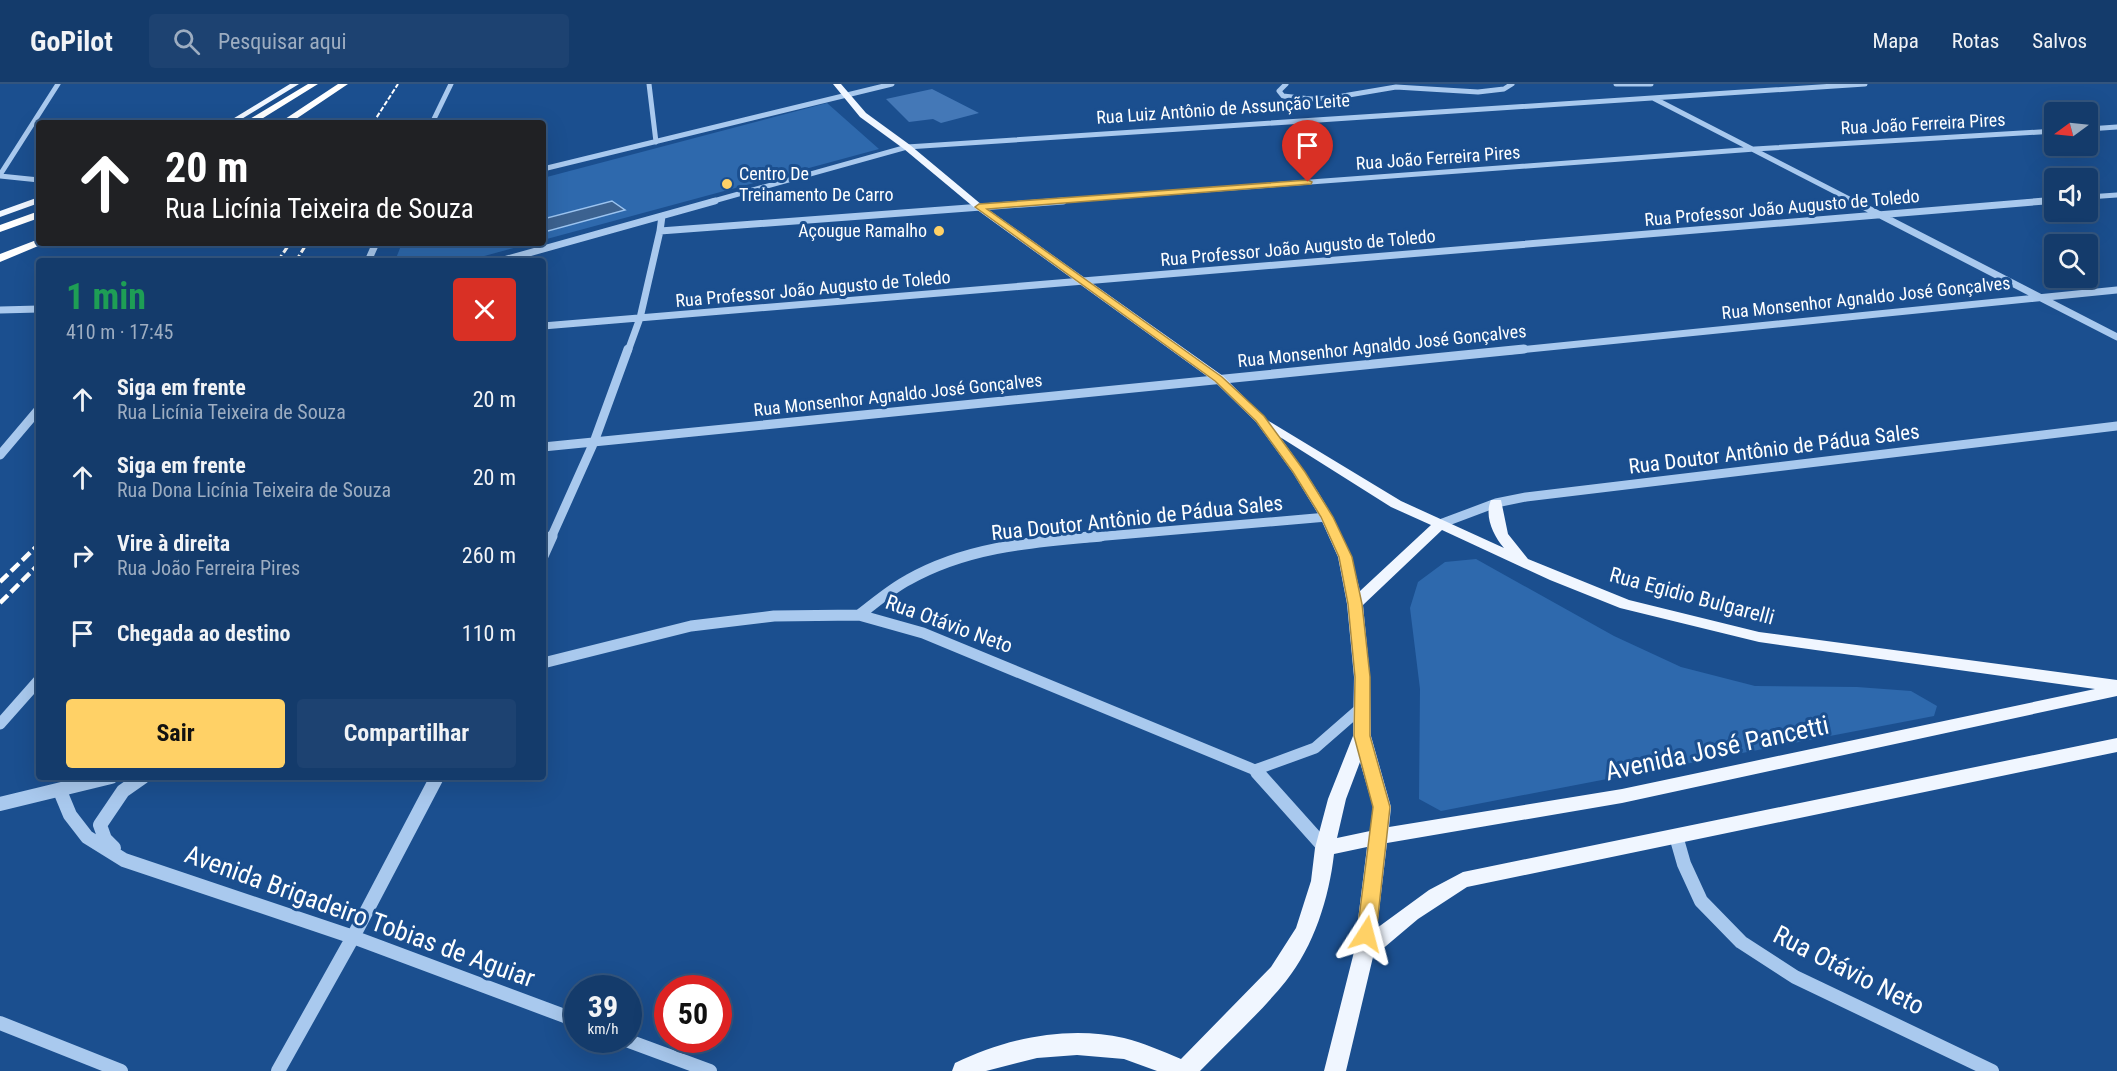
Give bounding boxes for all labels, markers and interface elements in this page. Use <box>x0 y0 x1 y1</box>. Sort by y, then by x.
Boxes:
search box <box>149 14 569 68</box>
text: GoPilot <box>30 25 113 58</box>
icon: search <box>170 25 203 58</box>
text: Pesquisar aqui <box>218 29 347 54</box>
text: Mapa <box>1872 29 1919 53</box>
text: Rotas <box>1952 29 1999 53</box>
text: Salvos <box>2032 29 2087 53</box>
street label: Rua Luiz Antônio de Assunção Leite <box>1096 89 1350 128</box>
north arrow <box>2044 102 2098 156</box>
map controls <box>2044 102 2098 288</box>
street label: Rua João Ferreira Pires <box>1840 109 2006 138</box>
pin <box>1282 120 1333 182</box>
icon: arrive <box>1291 129 1324 162</box>
street label: Rua João Ferreira Pires <box>1355 141 1521 174</box>
text: 20 m <box>165 143 248 192</box>
icon: ahead <box>66 144 144 222</box>
place label: Centro De Treinamento De Carro <box>739 163 893 205</box>
button: sound <box>2044 168 2098 222</box>
marker: Centro De Treinamento De Carro <box>720 177 734 191</box>
street label: Rua Professor João Augusto de Toledo <box>1643 185 1920 230</box>
text: Rua Licínia Teixeira de Souza <box>165 193 474 225</box>
place label: Açougue Ramalho <box>798 220 927 241</box>
marker: Açougue Ramalho <box>932 224 946 238</box>
street label: Rua Professor João Augusto de Toledo <box>1159 225 1436 270</box>
button: search <box>2044 234 2098 288</box>
street label: Rua Professor João Augusto de Toledo <box>674 266 951 311</box>
street label: Rua Monsenhor Agnaldo José Gonçalves <box>1721 272 2011 323</box>
text: 1 min <box>66 276 146 318</box>
button: close <box>453 278 516 341</box>
text: 410 m · 17:45 <box>66 320 173 344</box>
street label: Rua Monsenhor Agnaldo José Gonçalves <box>1237 320 1527 371</box>
street label: Rua Monsenhor Agnaldo José Gonçalves <box>753 369 1043 420</box>
text: Siga em frente <box>117 375 246 400</box>
icon: ahead <box>66 383 99 416</box>
text: 20 m <box>473 387 516 412</box>
text: Rua Licínia Teixeira de Souza <box>117 400 346 424</box>
street label: Rua Doutor Antônio de Pádua Sales <box>1627 419 1921 479</box>
text: Siga em frente <box>117 453 246 478</box>
icon: ahead <box>66 461 99 494</box>
text: 20 m <box>473 465 516 490</box>
text: Rua Dona Licínia Teixeira de Souza <box>117 478 391 502</box>
street label: Rua Doutor Antônio de Pádua Sales <box>990 491 1284 545</box>
text: Vire à direita <box>117 531 230 556</box>
icon: right <box>66 539 99 572</box>
text: 260 m <box>462 543 516 568</box>
text: Rua João Ferreira Pires <box>117 556 300 580</box>
street label: Rua Egidio Bulgarelli <box>1607 562 1777 630</box>
street label: Rua Otávio Neto <box>882 590 1016 658</box>
icon: arrive <box>66 617 99 650</box>
text: Chegada ao destino <box>117 621 291 646</box>
text: 110 m <box>462 621 516 646</box>
button: Sair <box>66 699 285 768</box>
button: Compartilhar <box>297 699 516 768</box>
street label: Avenida José Pancetti <box>1602 710 1832 786</box>
street label: Avenida Brigadeiro Tobias de Aguiar <box>181 839 539 993</box>
position arrow <box>1334 902 1398 966</box>
street label: Rua Otávio Neto <box>1769 919 1929 1021</box>
speed limit sign: 50 <box>654 975 732 1053</box>
text: 39 <box>588 989 618 1024</box>
text: km/h <box>588 1020 618 1038</box>

